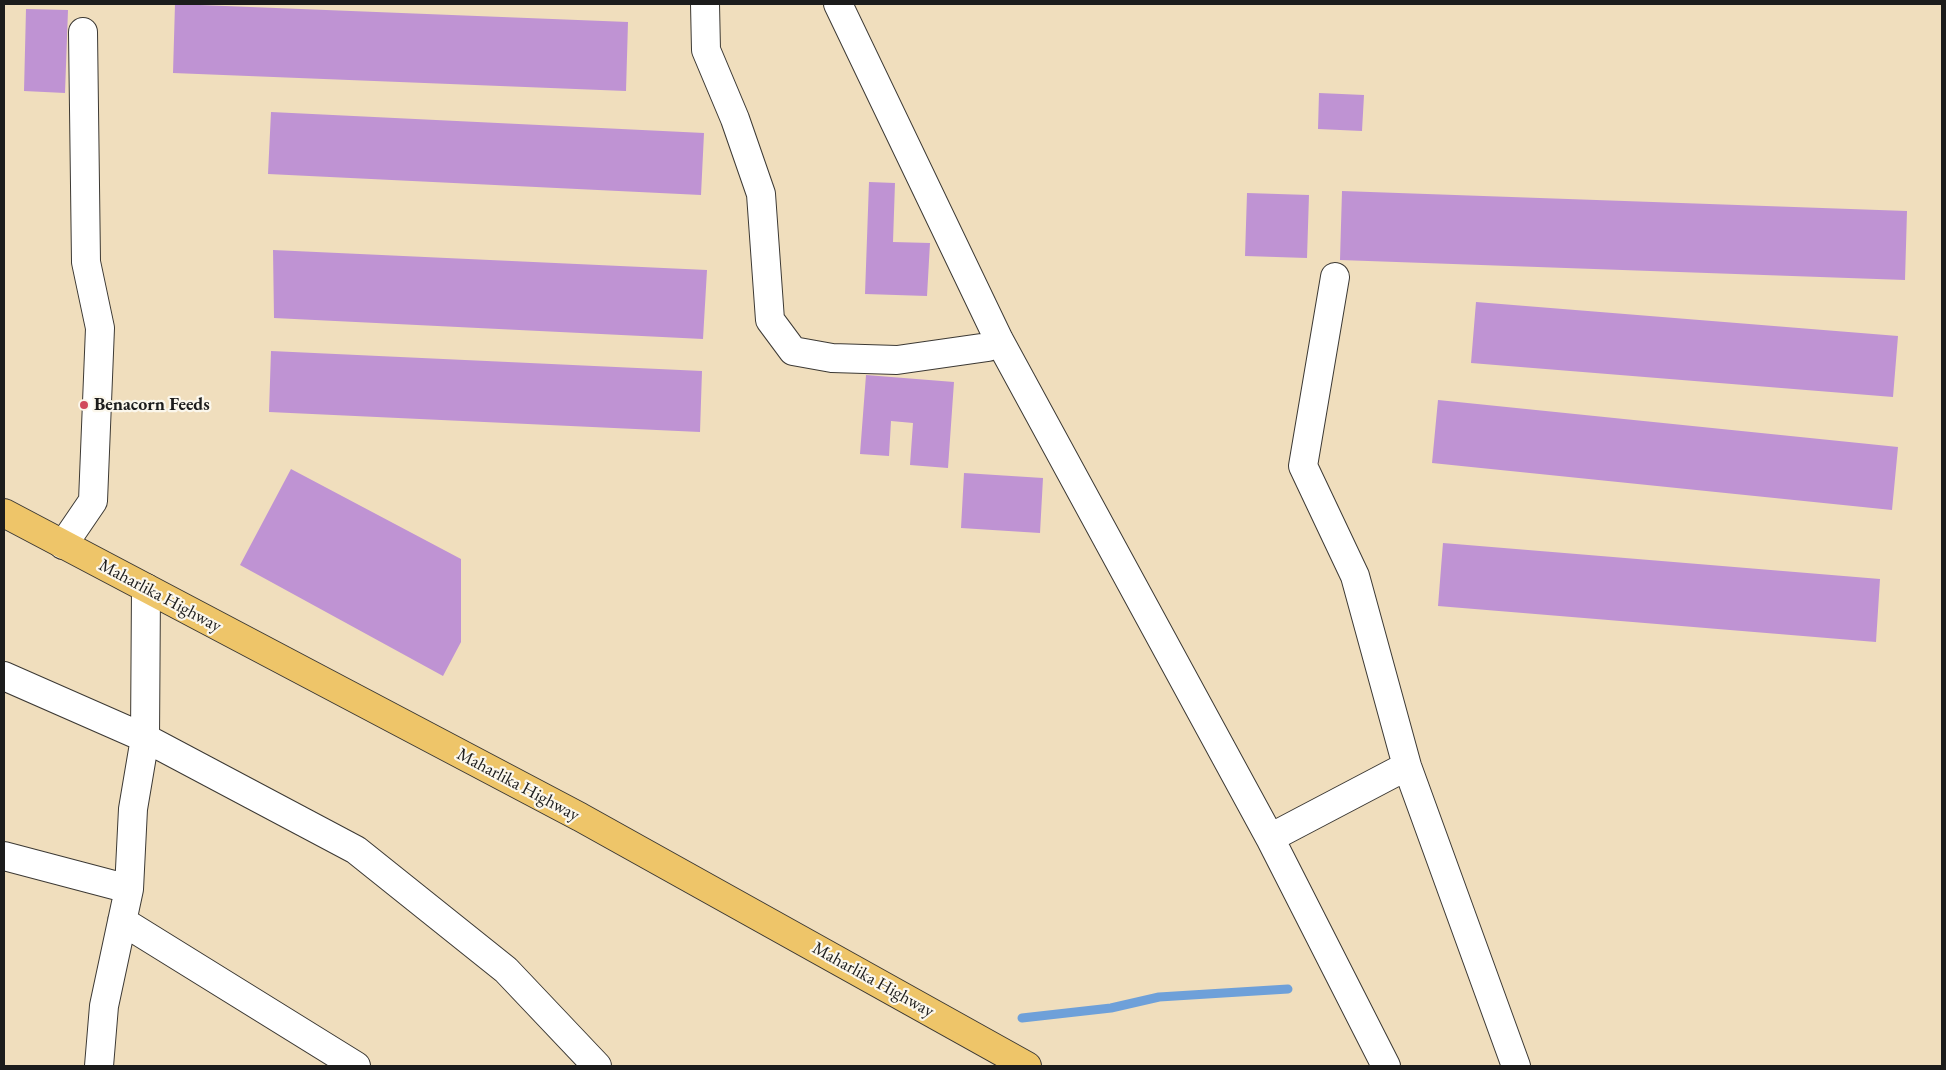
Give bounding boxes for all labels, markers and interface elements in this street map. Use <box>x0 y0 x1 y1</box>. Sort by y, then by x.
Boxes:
place label: Benacorn Feeds <box>94 394 210 416</box>
marker: Benacorn Feeds <box>78 399 90 411</box>
street label: Maharlika Highway <box>95 555 225 637</box>
street label: Maharlika Highway <box>453 744 583 826</box>
street label: Maharlika Highway <box>808 938 938 1022</box>

